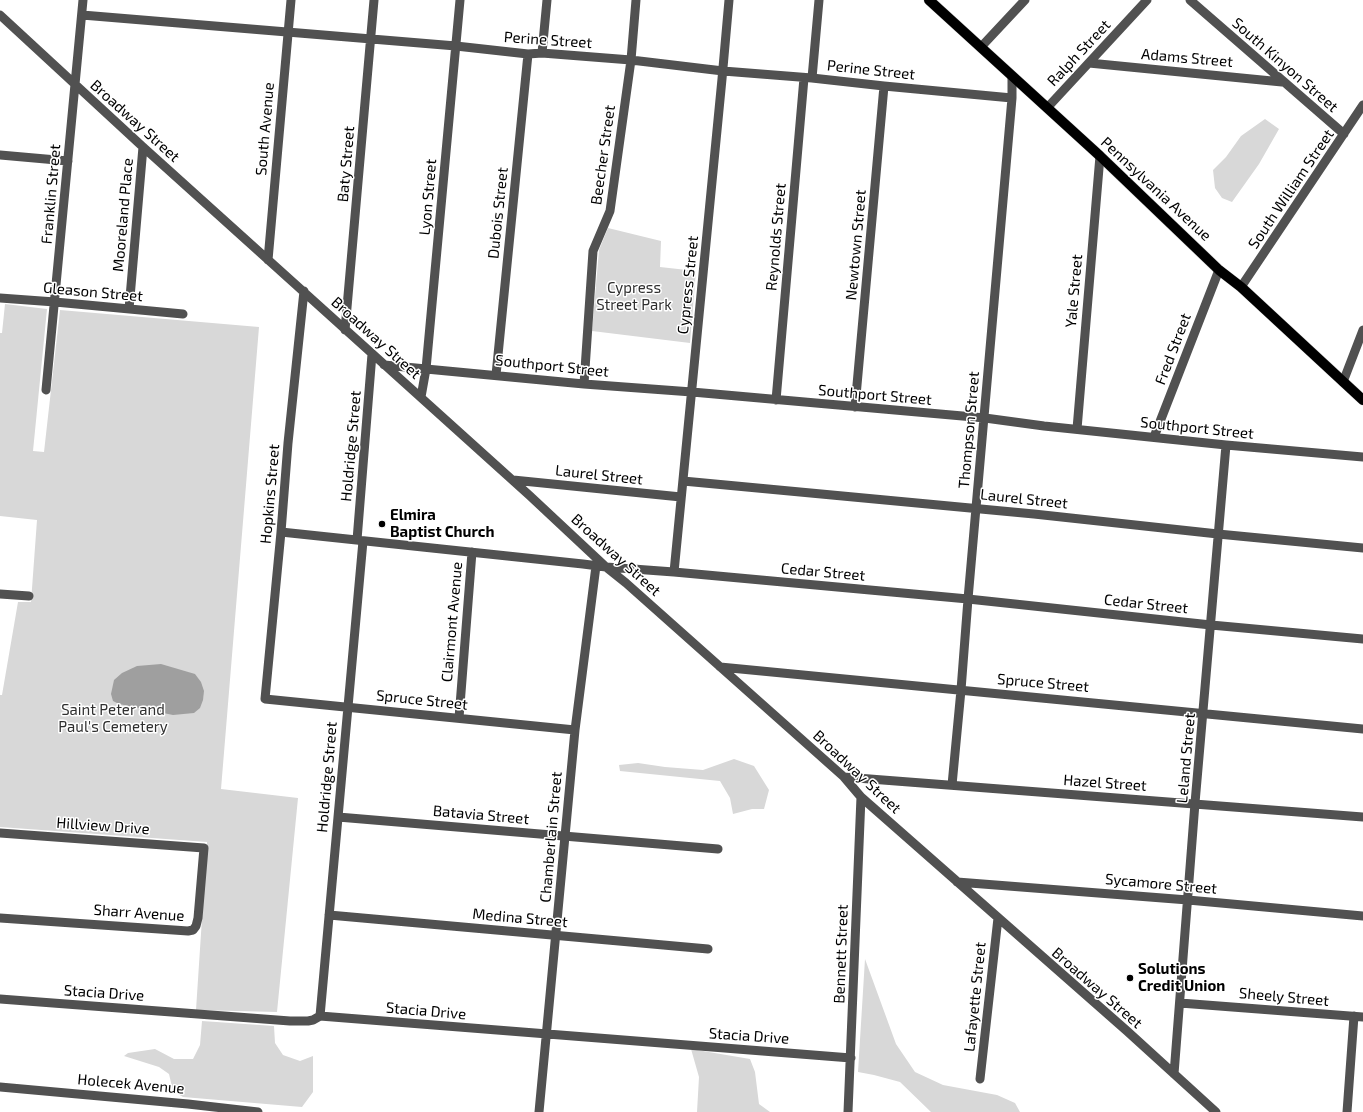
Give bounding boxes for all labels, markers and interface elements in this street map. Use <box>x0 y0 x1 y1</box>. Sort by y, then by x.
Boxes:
street label: South Kinyon Street <box>1228 14 1342 116</box>
street label: Ralph Street <box>1044 16 1114 90</box>
street label: Perine Street <box>503 28 593 52</box>
street label: Adams Street <box>1140 45 1234 71</box>
street label: Perine Street <box>826 56 916 84</box>
street label: Broadway Street <box>87 76 183 166</box>
street label: South Avenue <box>252 82 278 176</box>
street label: Beecher Street <box>587 104 619 206</box>
street label: Baty Street <box>334 125 358 203</box>
street label: South William Street <box>1244 126 1338 252</box>
street label: Pennsylvania Avenue <box>1097 133 1215 245</box>
street label: Franklin Street <box>38 143 64 245</box>
street label: Mooreland Place <box>109 157 137 273</box>
street label: Lyon Street <box>416 158 440 236</box>
street label: Dubois Street <box>484 166 512 260</box>
street label: Reynolds Street <box>762 182 790 292</box>
street label: Newtown Street <box>842 189 870 301</box>
street label: Cypress Street <box>674 235 702 335</box>
street label: Yale Street <box>1062 254 1086 328</box>
street label: Gleason Street <box>42 279 144 305</box>
park label: Cypress Street Park <box>596 279 672 314</box>
street label: Broadway Street <box>328 293 424 383</box>
street label: Fred Street <box>1151 311 1195 387</box>
street label: Southport Street <box>494 351 610 381</box>
street label: Thompson Street <box>955 371 983 489</box>
street label: Southport Street <box>817 381 933 409</box>
street label: Holdridge Street <box>337 390 365 502</box>
street label: Southport Street <box>1139 413 1255 443</box>
street label: Hopkins Street <box>257 443 283 545</box>
street label: Laurel Street <box>554 461 644 489</box>
street label: Laurel Street <box>979 485 1069 513</box>
place label: Elmira Baptist Church <box>390 506 494 541</box>
street label: Broadway Street <box>568 510 664 600</box>
marker: Elmira Baptist Church <box>377 519 387 529</box>
street label: Cedar Street <box>780 559 866 585</box>
street label: Clairmont Avenue <box>438 561 466 683</box>
street label: Cedar Street <box>1103 591 1189 617</box>
street label: Spruce Street <box>996 670 1090 696</box>
street label: Spruce Street <box>375 686 469 714</box>
park label: Saint Peter and Paul's Cemetery <box>58 701 168 736</box>
street label: Leland Street <box>1173 712 1199 804</box>
street label: Holdridge Street <box>313 721 341 833</box>
street label: Broadway Street <box>809 727 905 817</box>
street label: Chamberlain Street <box>536 771 566 903</box>
street label: Hazel Street <box>1063 771 1147 795</box>
street label: Batavia Street <box>432 802 530 828</box>
street label: Hillview Drive <box>56 814 150 838</box>
street label: Sycamore Street <box>1104 870 1218 898</box>
street label: Sharr Avenue <box>93 901 185 925</box>
street label: Bennett Street <box>830 904 852 1004</box>
street label: Medina Street <box>472 905 568 931</box>
street label: Lafayette Street <box>960 941 990 1053</box>
street label: Broadway Street <box>1048 944 1146 1032</box>
place label: Solutions Credit Union <box>1138 960 1225 995</box>
marker: Solutions Credit Union <box>1125 973 1135 983</box>
street label: Stacia Drive <box>63 981 145 1005</box>
street label: Sheely Street <box>1238 984 1330 1010</box>
street label: Stacia Drive <box>385 999 467 1023</box>
street label: Stacia Drive <box>708 1024 790 1048</box>
street label: Holecek Avenue <box>77 1070 185 1098</box>

